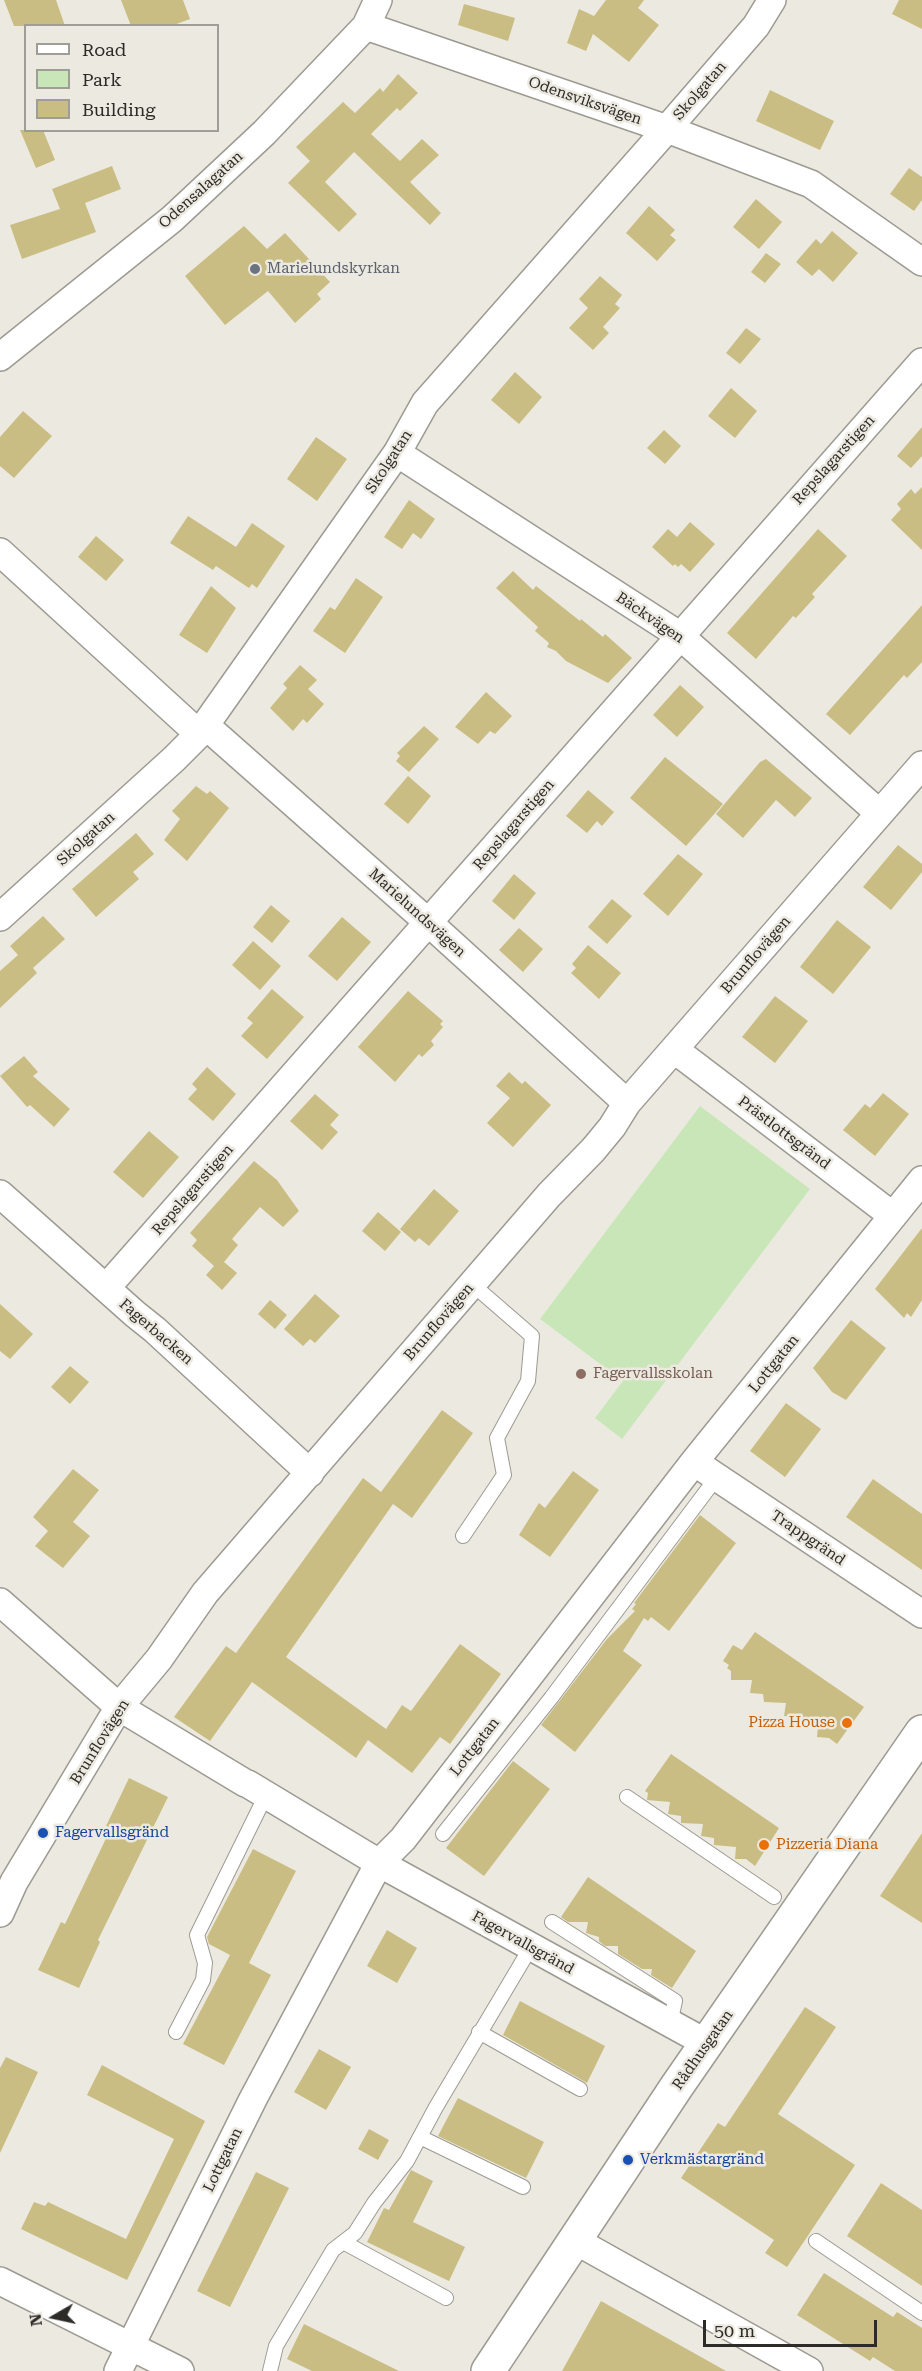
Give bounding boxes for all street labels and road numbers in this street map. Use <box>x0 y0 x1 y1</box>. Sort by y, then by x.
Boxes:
street label: Skolgatan <box>670 58 730 124</box>
street label: Odensviksvägen <box>526 73 644 129</box>
street label: Odensalagatan <box>155 147 247 233</box>
street label: Repslagarstigen <box>789 412 879 508</box>
street label: Skolgatan <box>362 427 416 497</box>
street label: Bäckvägen <box>613 589 687 647</box>
street label: Repslagarstigen <box>470 776 558 874</box>
street label: Skolgatan <box>53 808 119 870</box>
street label: Marielundsvägen <box>365 865 469 961</box>
street label: Brunflovägen <box>717 913 795 997</box>
street label: Prästlottsgränd <box>734 1092 834 1174</box>
street label: Repslagarstigen <box>149 1141 237 1239</box>
street label: Brunflovägen <box>400 1280 478 1364</box>
street label: Fagerbacken <box>115 1295 197 1369</box>
street label: Lottgatan <box>745 1331 803 1397</box>
street label: Trappgränd <box>768 1507 848 1569</box>
street label: Brunflovägen <box>67 1696 133 1788</box>
street label: Lottgatan <box>447 1714 503 1780</box>
street label: Fagervallsgränd <box>469 1907 577 1979</box>
street label: Rådhusgatan <box>669 2007 737 2093</box>
street label: Lottgatan <box>200 2125 246 2195</box>

